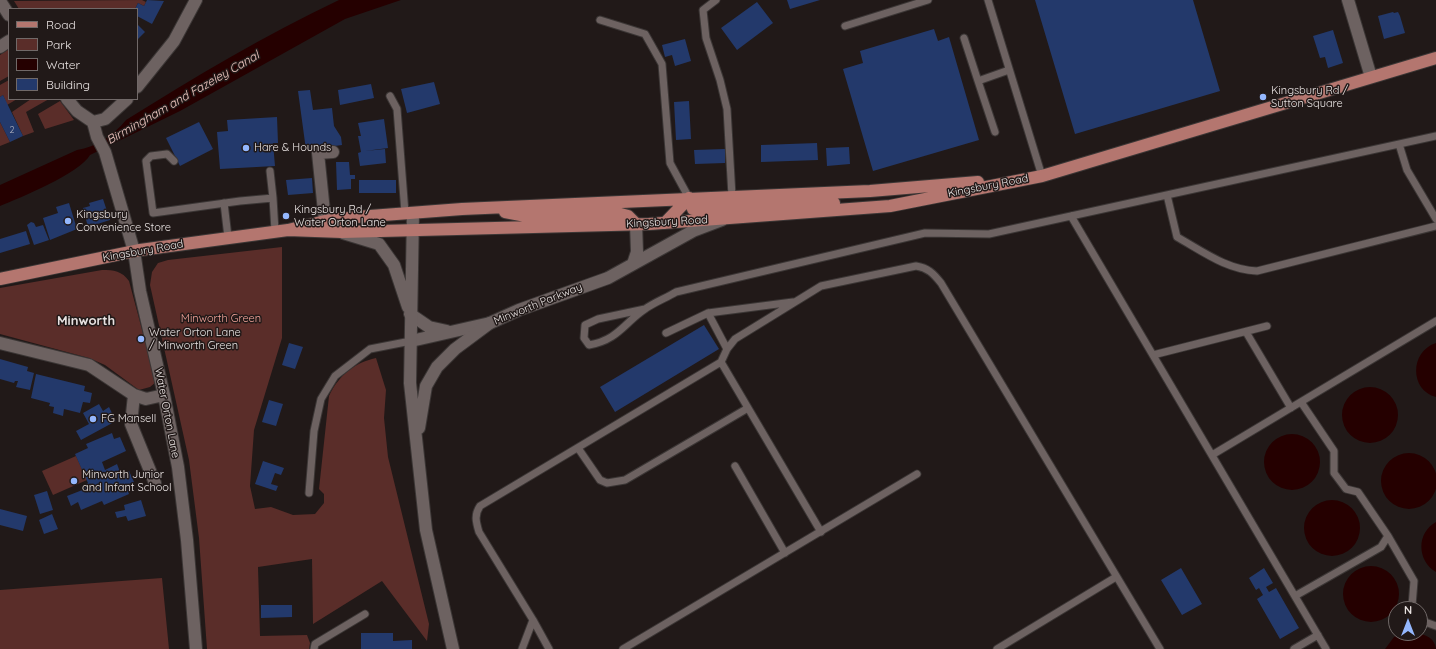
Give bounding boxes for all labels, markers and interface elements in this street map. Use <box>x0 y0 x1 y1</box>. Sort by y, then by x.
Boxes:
legend <box>8 8 138 100</box>
text: Road <box>46 17 76 32</box>
text: Park <box>46 37 71 52</box>
water label: Birmingham and Fazeley Canal <box>104 48 262 148</box>
text: Water <box>46 57 80 72</box>
text: Building <box>46 77 90 92</box>
place label: Kingsbury Rd / Sutton Square <box>1271 84 1348 110</box>
marker: Kingsbury Rd / Sutton Square <box>1258 92 1268 102</box>
house number: 2 <box>10 125 14 135</box>
place label: Hare & Hounds <box>254 141 331 155</box>
marker: Hare & Hounds <box>241 143 251 153</box>
street label: Kingsbury Road <box>947 172 1029 200</box>
place label: Kingsbury Rd / Water Orton Lane <box>294 203 386 229</box>
place label: Kingsbury Convenience Store <box>76 208 171 234</box>
marker: Kingsbury Rd / Water Orton Lane <box>281 211 291 221</box>
street label: Kingsbury Road <box>626 213 708 231</box>
marker: Kingsbury Convenience Store <box>63 216 73 226</box>
street label: Kingsbury Road <box>102 237 184 265</box>
street label: Minworth Parkway <box>492 280 584 328</box>
park label: Minworth Green <box>181 312 261 326</box>
district label: Minworth <box>57 313 115 329</box>
place label: Water Orton Lane / Minworth Green <box>149 326 241 352</box>
marker: Water Orton Lane / Minworth Green <box>136 334 146 344</box>
street label: Water Orton Lane <box>152 367 182 459</box>
place label: FG Mansell <box>101 412 156 426</box>
marker: FG Mansell <box>88 414 98 424</box>
place label: Minworth Junior and Infant School <box>82 468 171 494</box>
marker: Minworth Junior and Infant School <box>69 476 79 486</box>
north arrow <box>1388 601 1428 641</box>
text: N <box>1404 603 1412 617</box>

